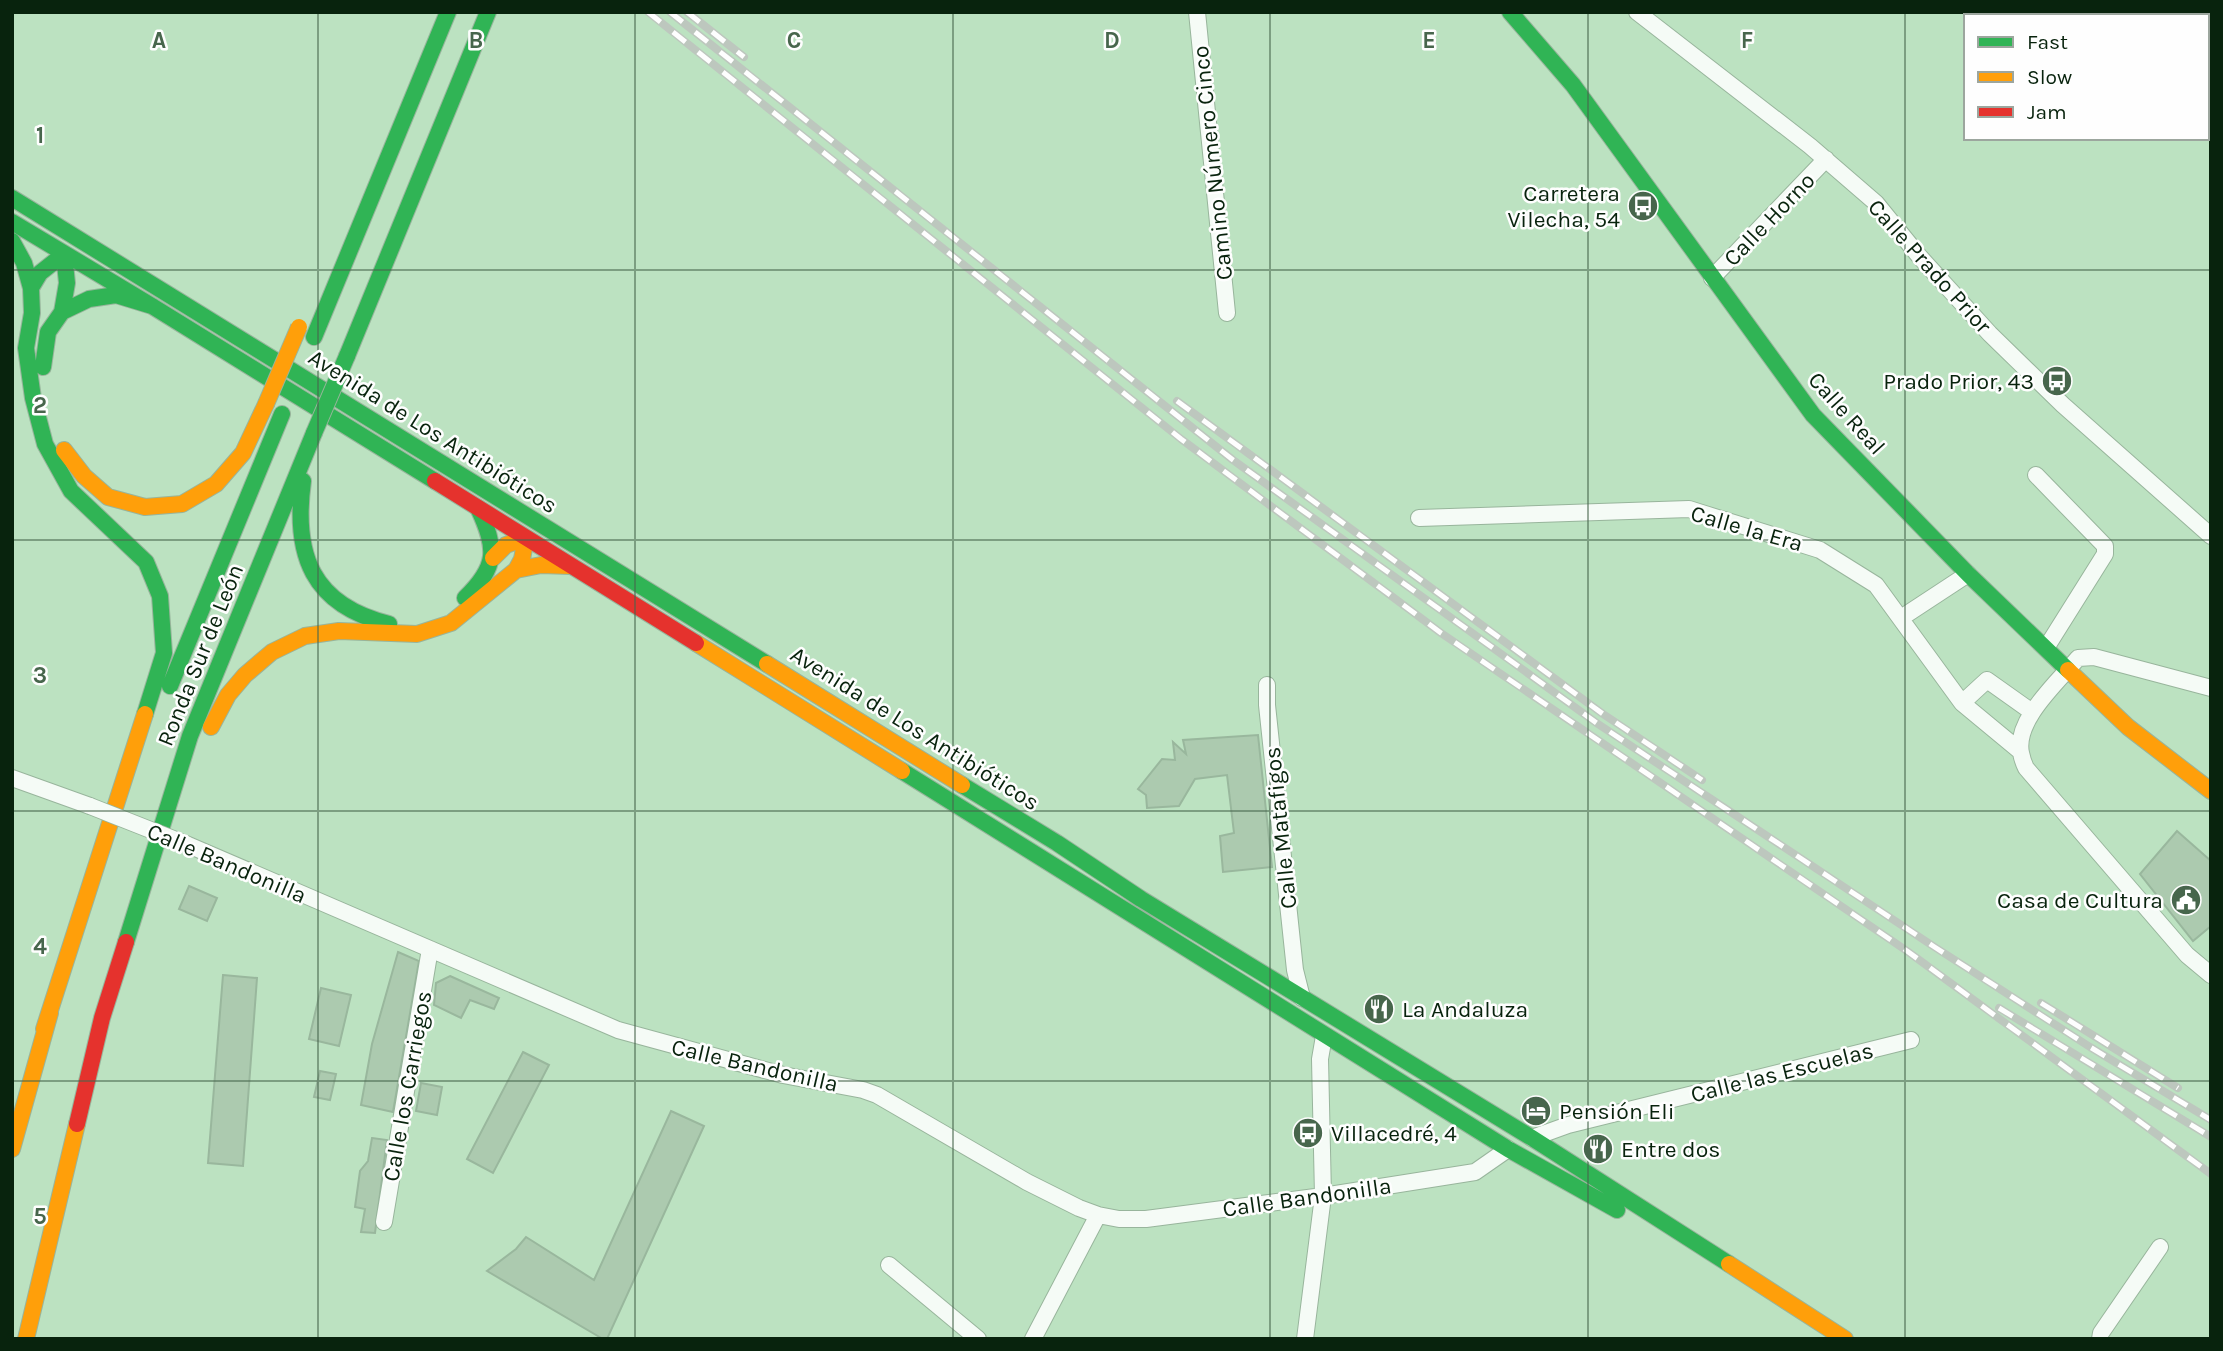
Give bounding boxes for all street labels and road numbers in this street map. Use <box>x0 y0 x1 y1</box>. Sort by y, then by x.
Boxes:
street label: Camino Número Cinco <box>1187 44 1238 282</box>
street label: Calle Horno <box>1718 167 1821 272</box>
street label: Calle Prado Prior <box>1862 194 1997 339</box>
street label: Avenida de Los Antibióticos <box>303 344 562 519</box>
street label: Calle Real <box>1802 366 1891 460</box>
street label: Calle la Era <box>1688 500 1806 557</box>
street label: Ronda Sur de León <box>152 560 249 750</box>
street label: Avenida de Los Antibióticos <box>785 641 1044 816</box>
street label: Calle Matafigos <box>1259 746 1302 910</box>
street label: Calle Bandonilla <box>143 818 310 909</box>
street label: Calle los Carriegos <box>377 989 438 1184</box>
street label: Calle Bandonilla <box>669 1033 841 1098</box>
street label: Calle las Escuelas <box>1688 1037 1876 1108</box>
street label: Calle Bandonilla <box>1221 1172 1393 1223</box>

